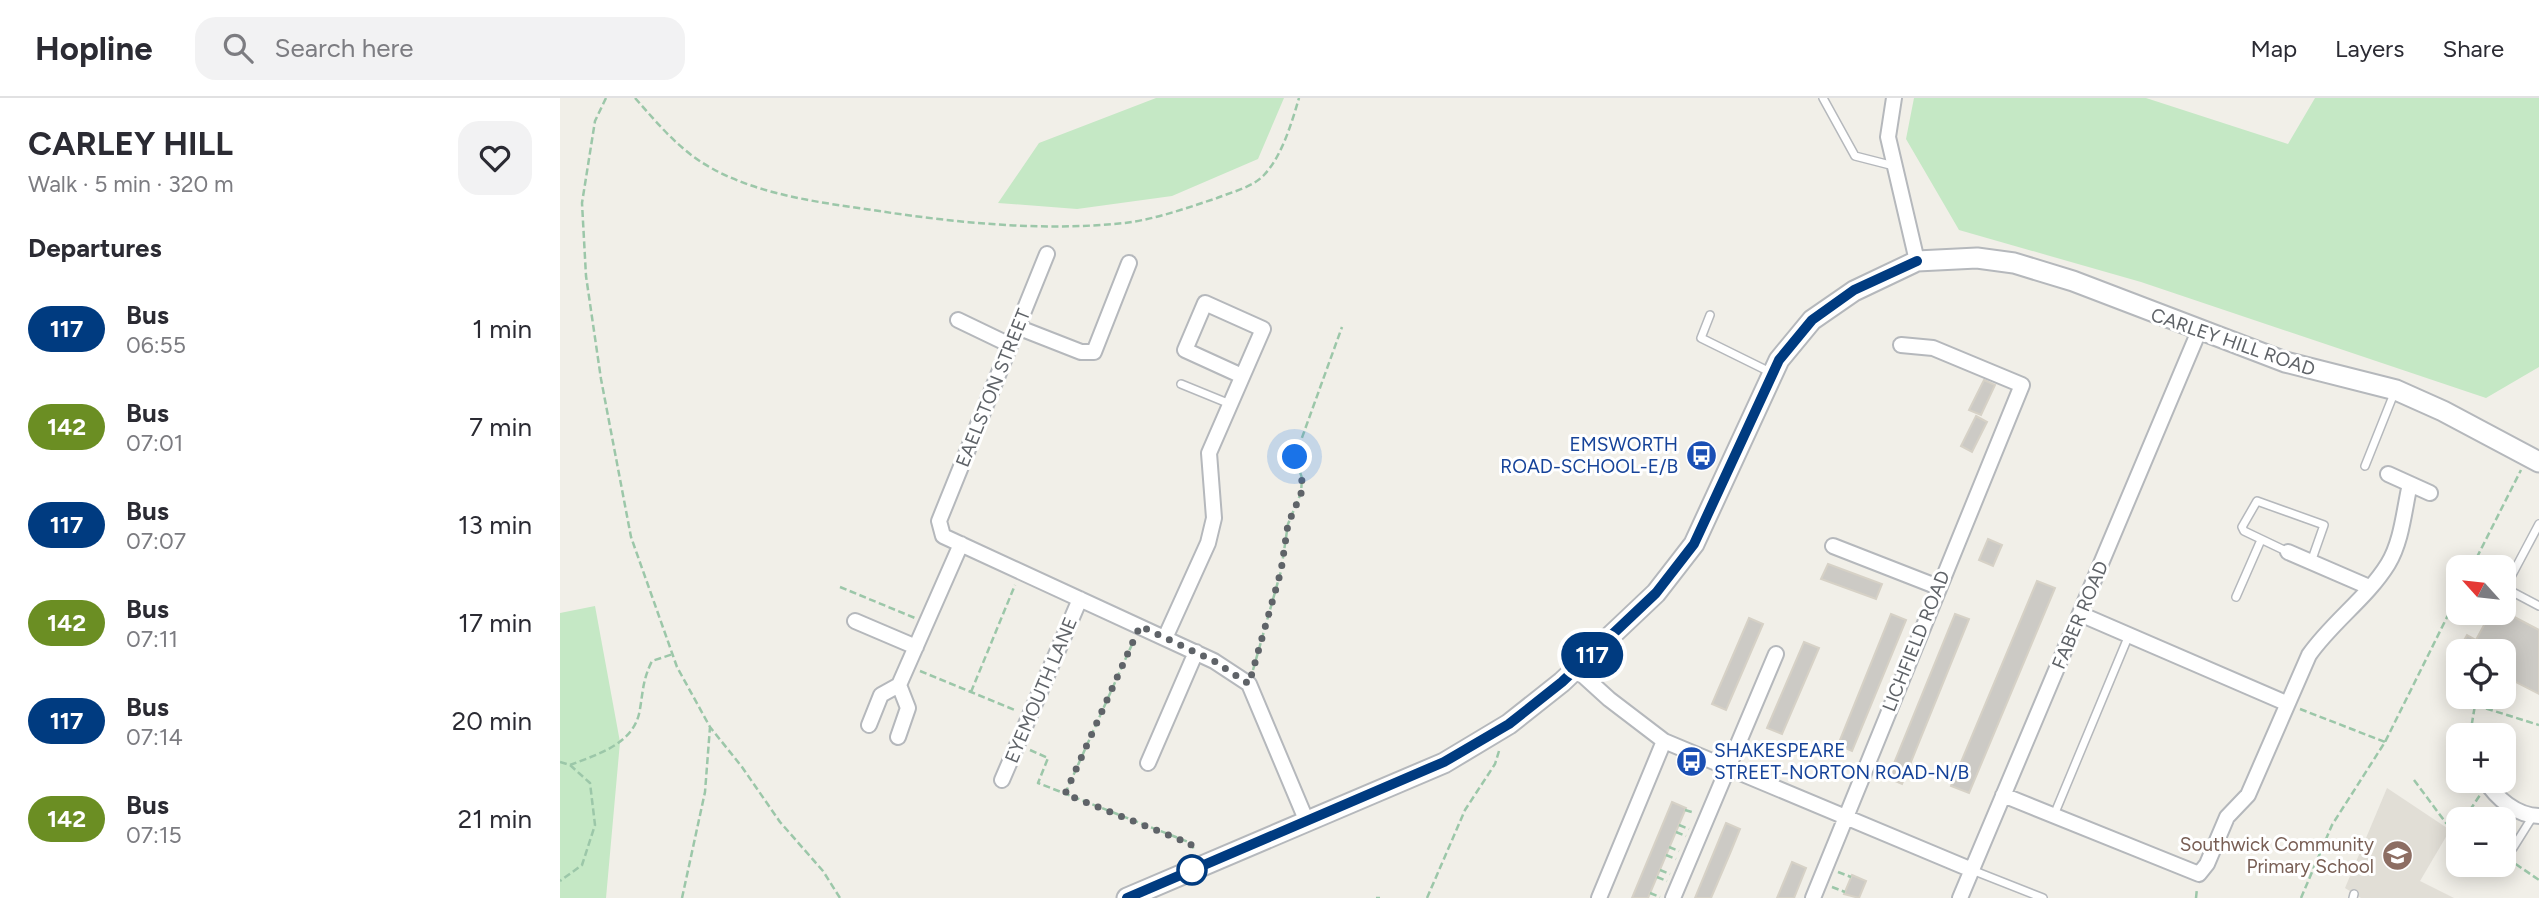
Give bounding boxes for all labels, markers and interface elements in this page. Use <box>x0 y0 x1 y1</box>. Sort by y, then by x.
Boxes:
search box <box>195 17 685 80</box>
text: Hopline <box>35 29 153 68</box>
icon: search <box>219 29 257 67</box>
text: Search here <box>275 32 413 64</box>
text: Map <box>2250 34 2297 63</box>
text: Layers <box>2335 34 2404 63</box>
text: Share <box>2442 34 2504 63</box>
button: heart <box>458 121 532 195</box>
text: CARLEY HILL <box>28 124 233 163</box>
text: Walk · 5 min · 320 m <box>28 170 234 198</box>
text: Departures <box>28 232 162 264</box>
text: Bus <box>126 299 169 331</box>
street label: CARLEY HILL ROAD <box>2148 303 2318 381</box>
street label: EAELSTON STREET <box>951 305 1035 470</box>
text: 1 min <box>472 313 532 345</box>
text: 117 <box>50 314 83 343</box>
text: 06:55 <box>126 331 186 359</box>
text: Bus <box>126 397 169 429</box>
text: 7 min <box>469 411 532 443</box>
text: 142 <box>47 412 86 441</box>
text: 07:01 <box>126 429 183 457</box>
place label: EMSWORTH ROAD-SCHOOL-E/B <box>1500 433 1678 478</box>
bus stop icon: EMSWORTH ROAD-SCHOOL-E/B <box>1684 438 1718 472</box>
your location <box>1277 439 1312 474</box>
text: Bus <box>126 495 169 527</box>
text: 13 min <box>458 509 532 541</box>
text: 117 <box>50 510 83 539</box>
text: 07:07 <box>126 527 186 555</box>
north arrow <box>2446 555 2516 625</box>
map controls <box>2446 555 2516 877</box>
street label: FABER ROAD <box>2047 557 2113 673</box>
street label: LICHFIELD ROAD <box>1877 567 1955 715</box>
text: Bus <box>126 593 169 625</box>
text: 17 min <box>458 607 532 639</box>
text: 142 <box>47 608 86 637</box>
street label: EYEMOUTH LANE <box>1000 614 1082 766</box>
text: 07:11 <box>126 625 178 653</box>
line badge: 117 <box>1552 632 1632 678</box>
button: locate <box>2446 639 2516 709</box>
text: 117 <box>1575 640 1609 669</box>
text: Bus <box>126 691 169 723</box>
text: 20 min <box>452 705 532 737</box>
text: 117 <box>50 706 83 735</box>
text: 07:14 <box>126 723 183 751</box>
button: + <box>2446 723 2516 793</box>
place label: SHAKESPEARE STREET-NORTON ROAD-N/B <box>1714 739 1969 784</box>
bus stop icon: SHAKESPEARE STREET-NORTON ROAD-N/B <box>1674 744 1708 778</box>
text: Bus <box>126 789 169 821</box>
text: 21 min <box>458 803 532 835</box>
text: 142 <box>47 804 86 833</box>
button: − <box>2446 807 2516 877</box>
text: 07:15 <box>126 821 182 849</box>
place label: Southwick Community Primary School <box>2180 833 2374 878</box>
school or university icon: Southwick Community Primary School <box>2380 838 2414 872</box>
unlabelled marker <box>1177 855 1207 885</box>

